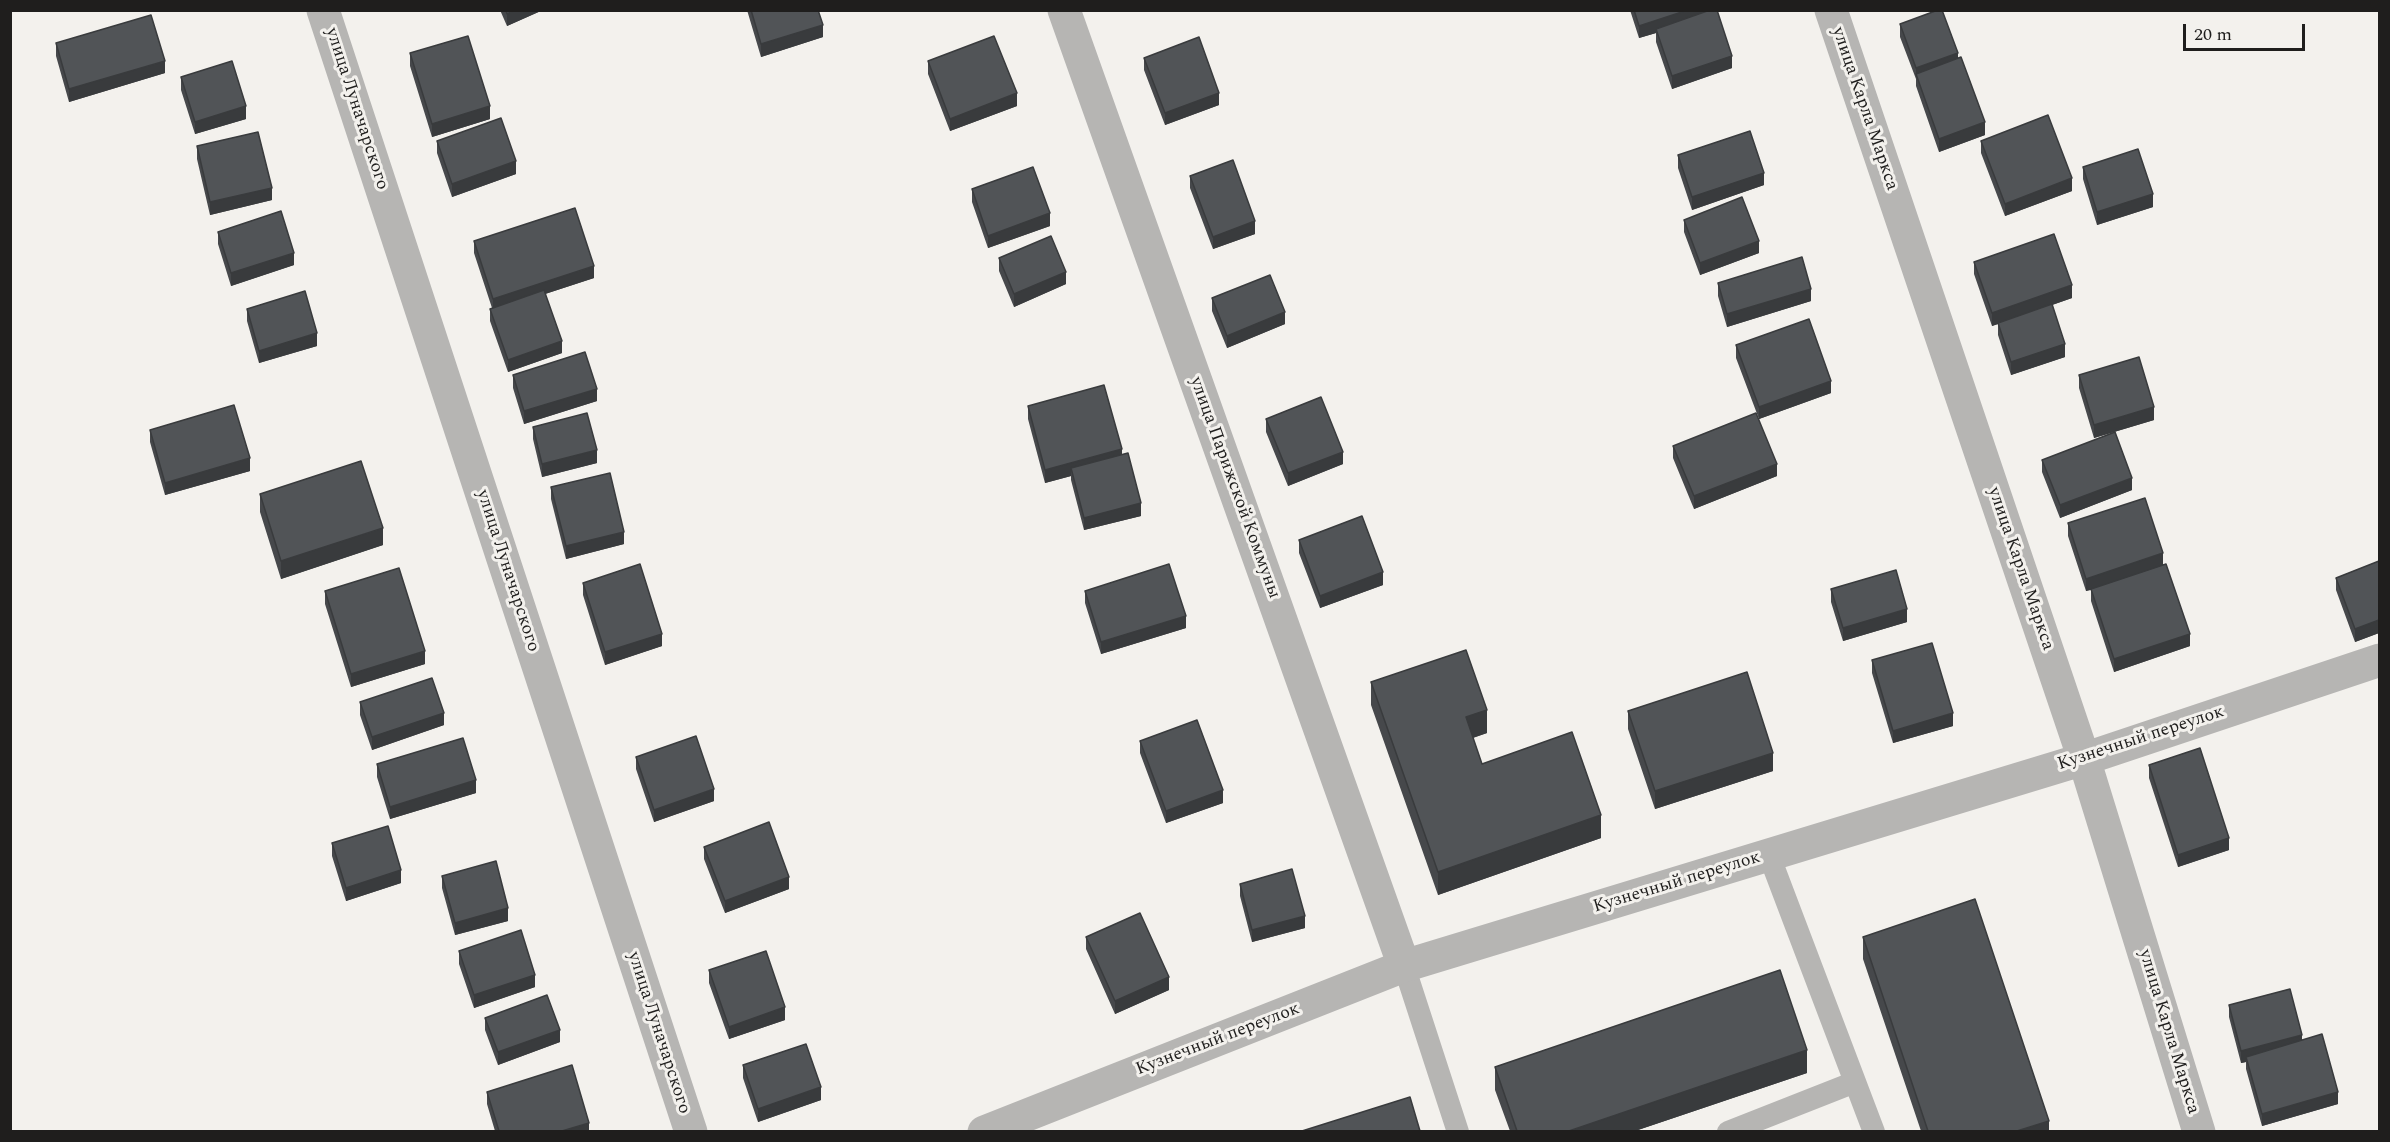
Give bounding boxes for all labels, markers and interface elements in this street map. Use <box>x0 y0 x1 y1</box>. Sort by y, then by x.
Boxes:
scale bar <box>2186 12 2308 50</box>
text: 20 m <box>2194 21 2232 48</box>
street label: улица Луначарского <box>320 25 392 193</box>
street label: улица Карла Маркса <box>1826 25 1902 193</box>
street label: улица Парижской Коммуны <box>1184 374 1284 602</box>
street label: улица Карла Маркса <box>1982 485 2058 653</box>
street label: улица Луначарского <box>471 487 543 655</box>
street label: Кузнечный переулок <box>2055 702 2227 776</box>
street label: Кузнечный переулок <box>1591 847 1763 919</box>
street label: улица Карла Маркса <box>2133 947 2203 1117</box>
street label: улица Луначарского <box>622 949 694 1117</box>
street label: Кузнечный переулок <box>1133 999 1303 1081</box>

